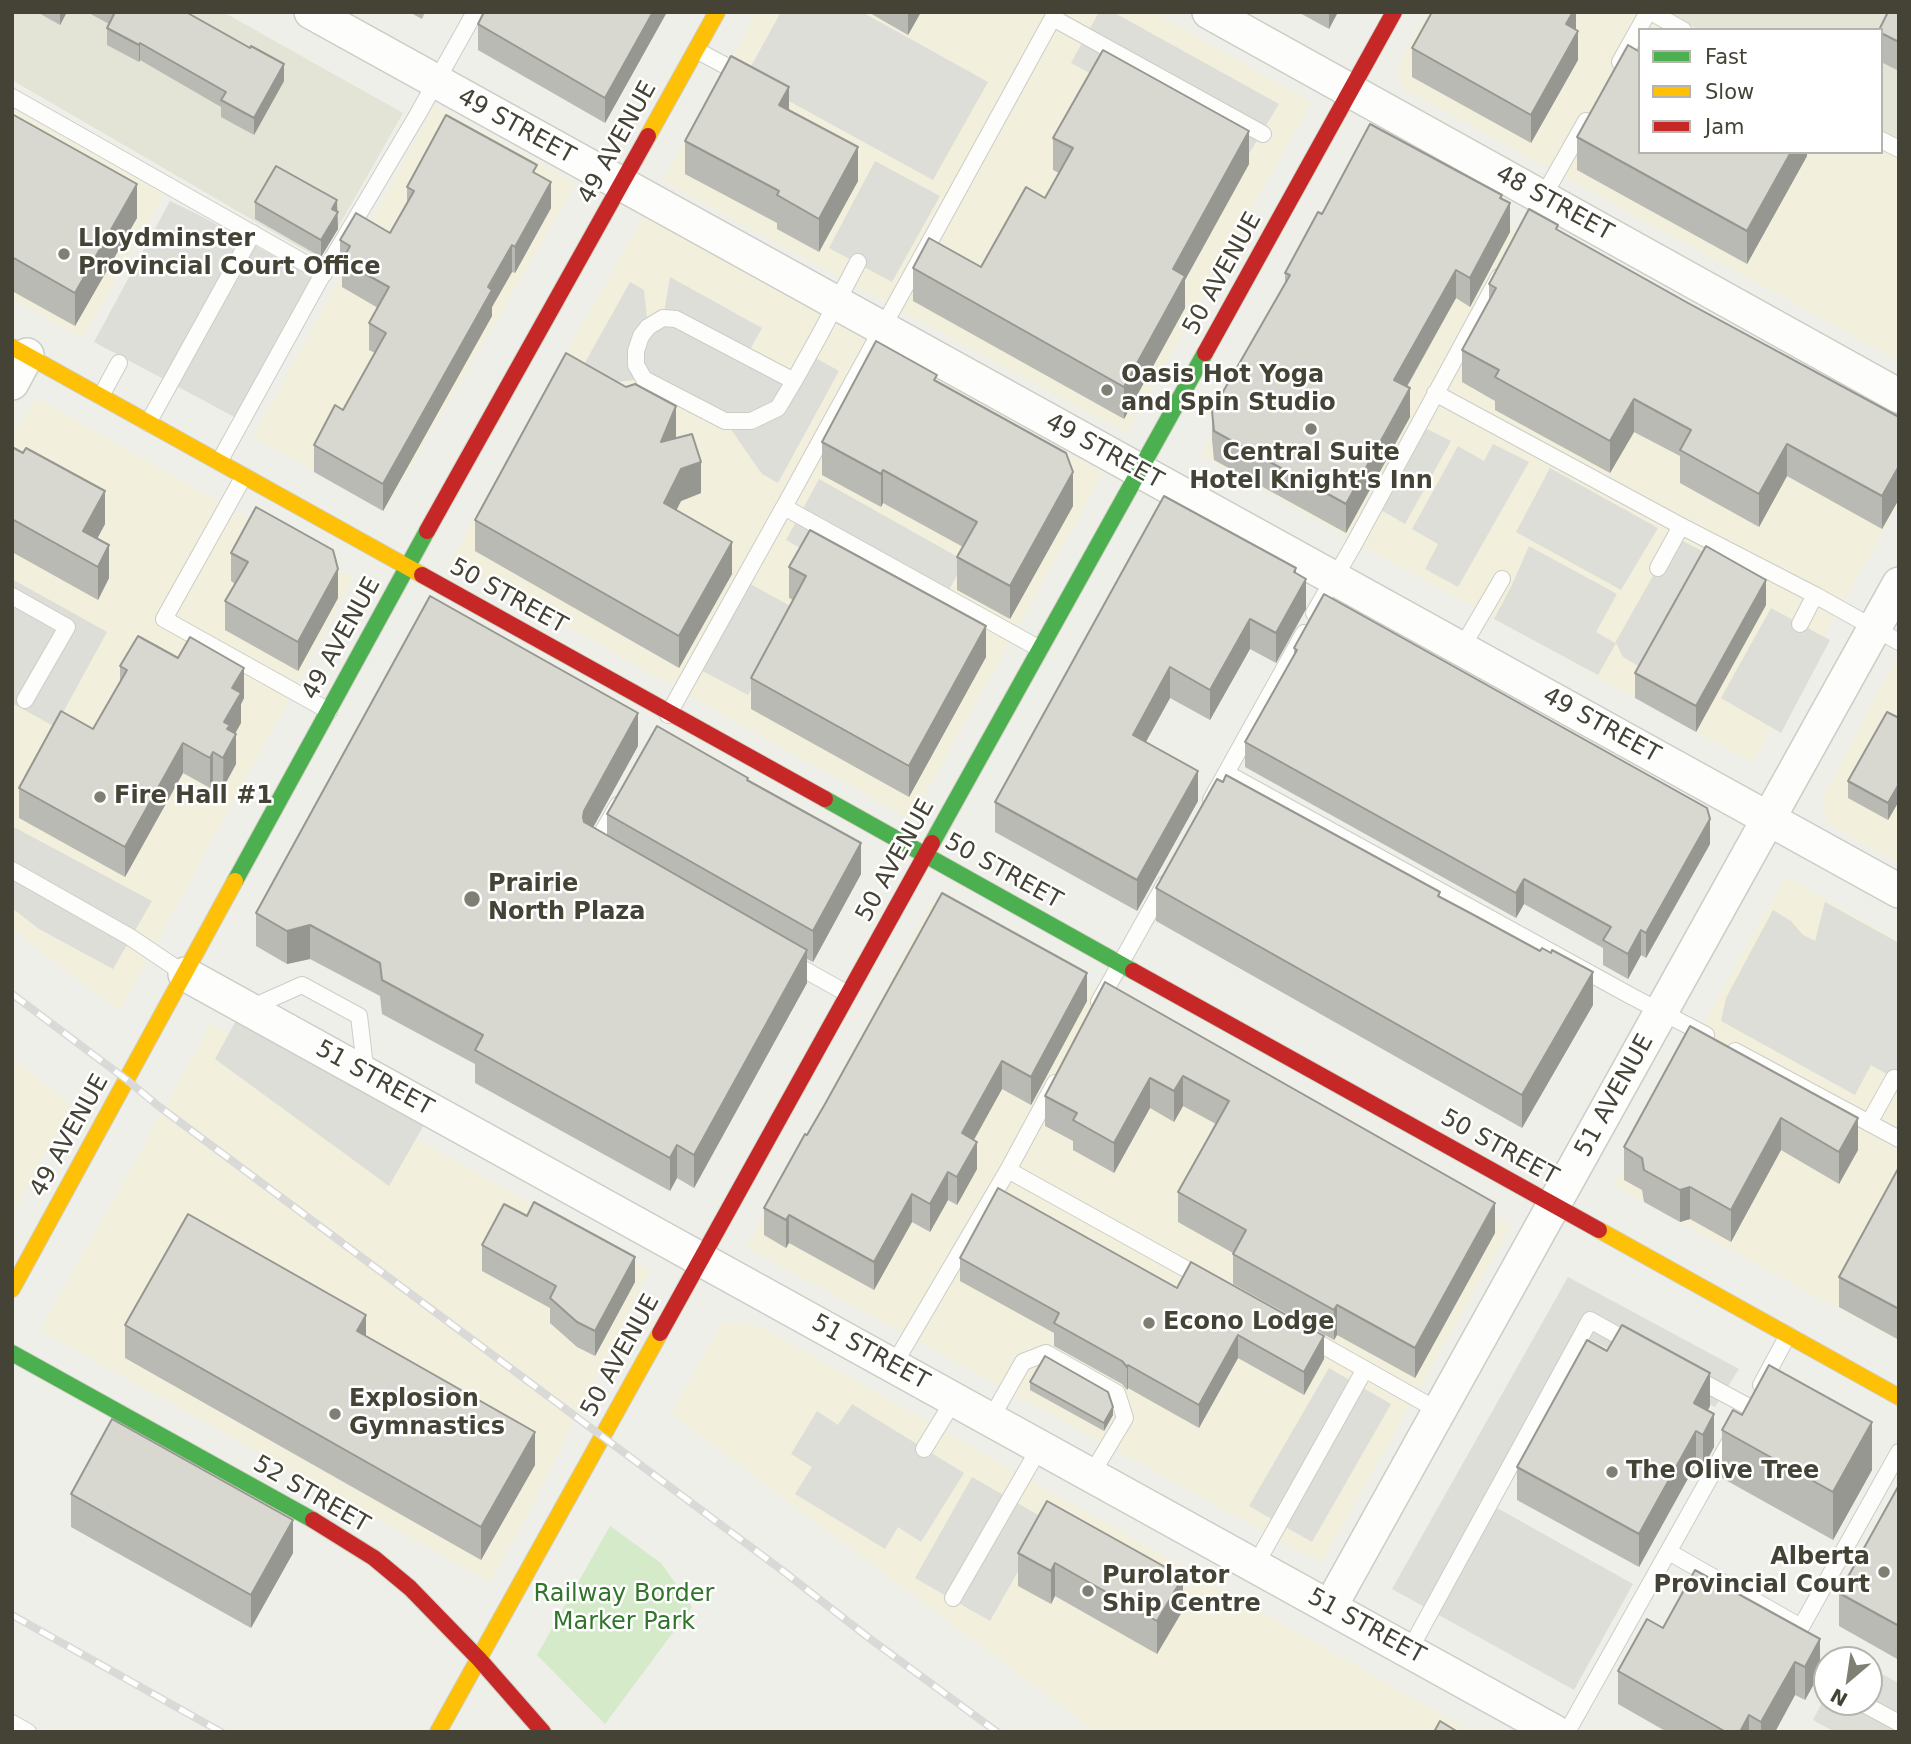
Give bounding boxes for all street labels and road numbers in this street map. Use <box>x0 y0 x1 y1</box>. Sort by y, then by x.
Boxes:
street label: 49 AVENUE <box>573 77 663 209</box>
street label: 49 STREET <box>452 83 580 171</box>
street label: 48 STREET <box>1490 160 1618 248</box>
street label: 50 AVENUE <box>1178 208 1268 340</box>
street label: 49 STREET <box>1040 408 1168 496</box>
street label: 50 STREET <box>444 553 572 641</box>
street label: 49 AVENUE <box>297 573 387 705</box>
street label: 49 STREET <box>1537 682 1665 770</box>
street label: 50 AVENUE <box>851 795 941 927</box>
street label: 50 STREET <box>939 828 1067 916</box>
street label: 51 AVENUE <box>1570 1030 1660 1162</box>
street label: 51 STREET <box>310 1035 438 1123</box>
street label: 49 AVENUE <box>25 1070 115 1202</box>
street label: 50 STREET <box>1435 1104 1563 1192</box>
street label: 50 AVENUE <box>576 1290 666 1422</box>
street label: 51 STREET <box>806 1309 934 1397</box>
street label: 52 STREET <box>248 1450 374 1540</box>
street label: 51 STREET <box>1302 1583 1430 1671</box>

